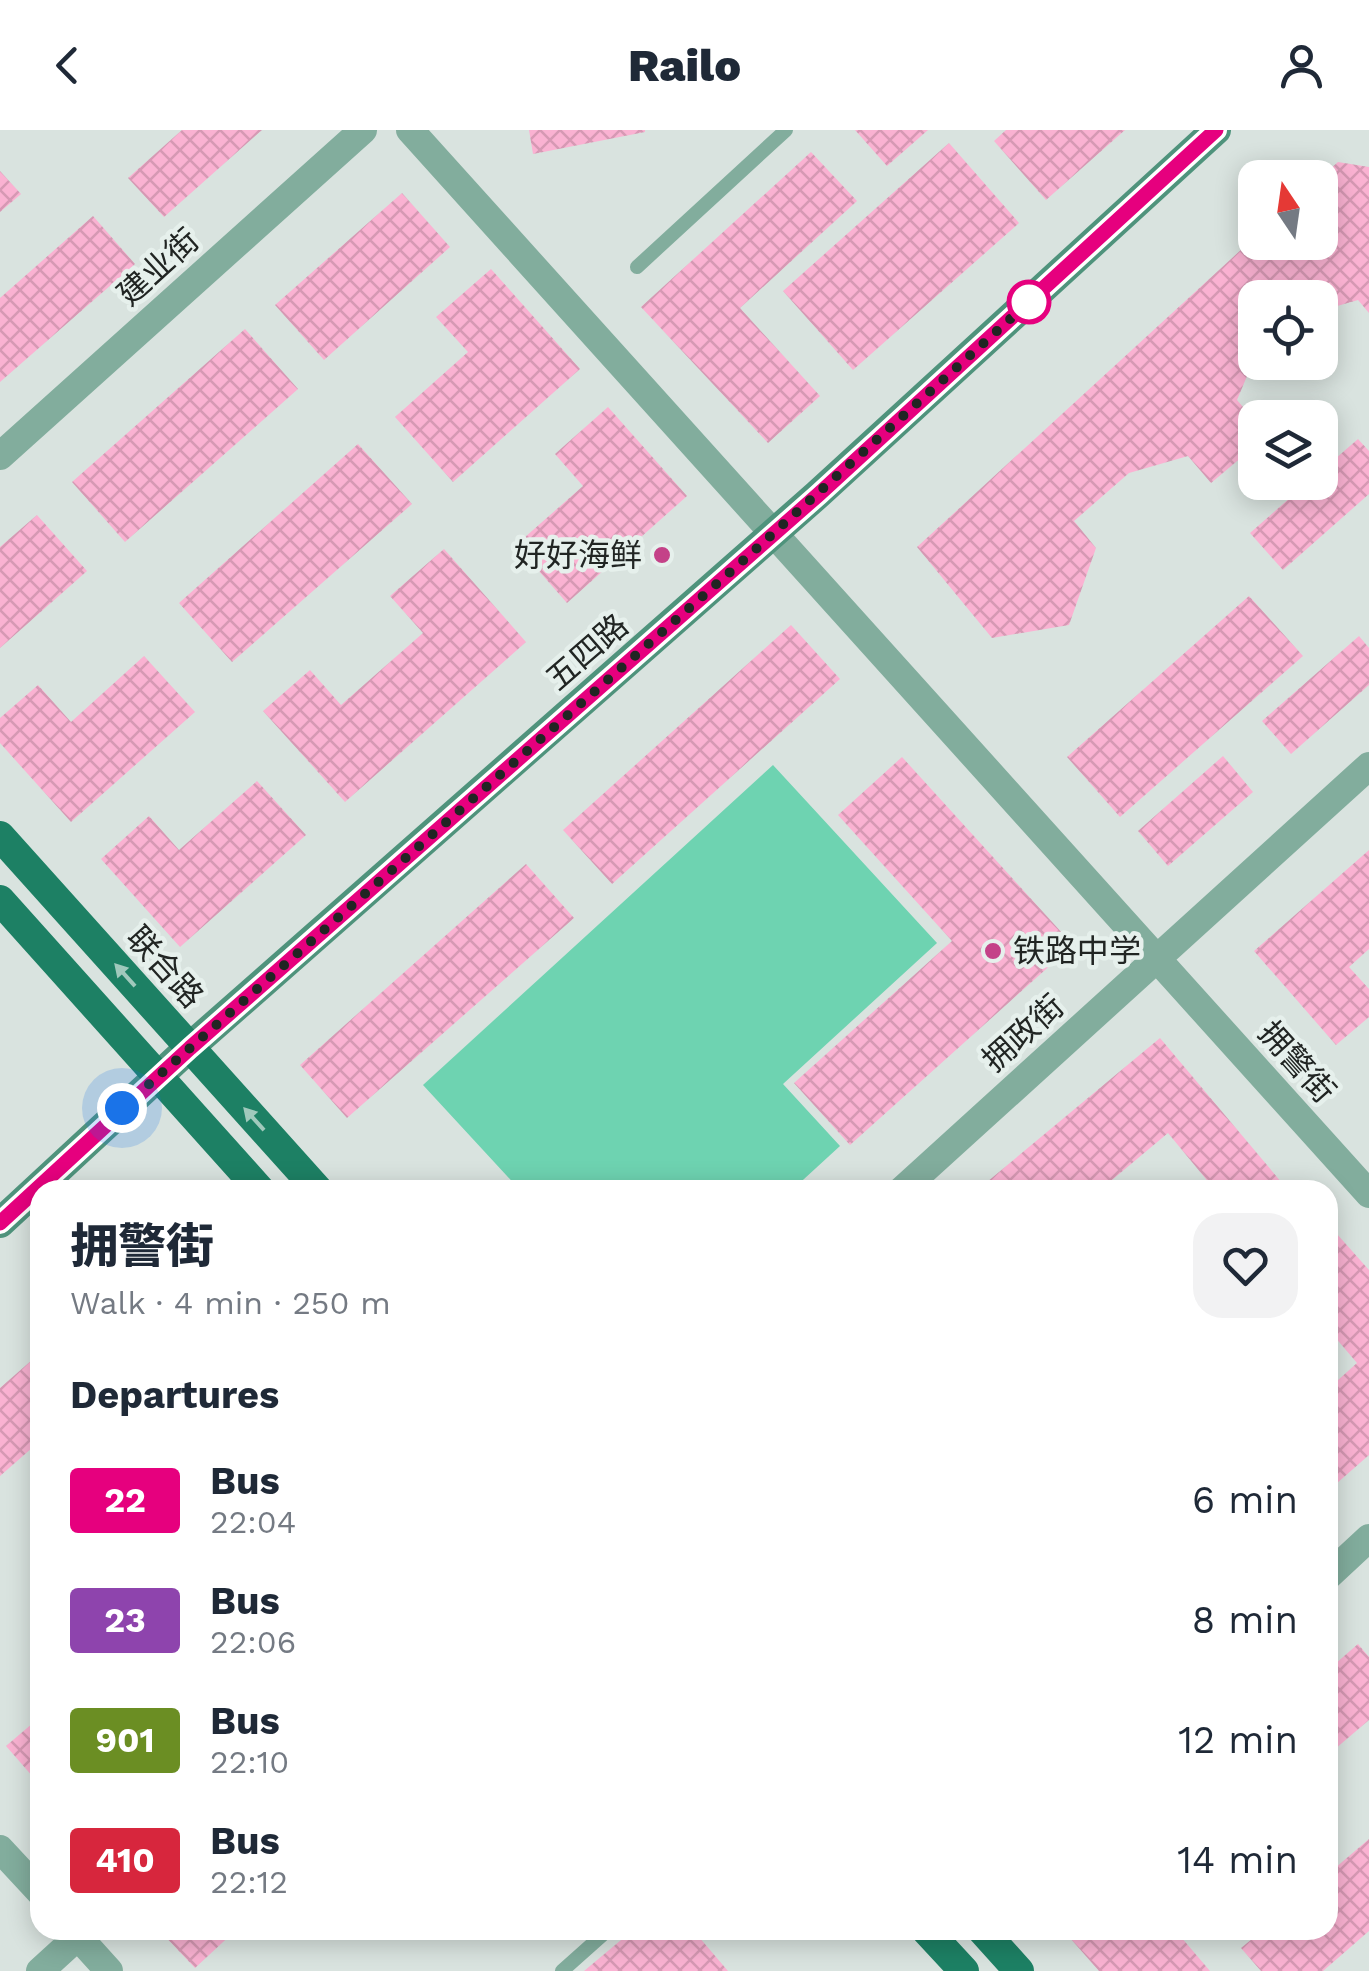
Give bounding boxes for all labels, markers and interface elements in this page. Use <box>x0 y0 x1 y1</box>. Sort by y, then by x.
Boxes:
icon: back <box>40 38 95 93</box>
icon: person <box>1274 38 1329 93</box>
text: Railo <box>628 39 741 92</box>
north arrow <box>1238 160 1338 260</box>
map controls <box>1238 160 1338 500</box>
street label: 建业街 <box>110 221 206 313</box>
button: locate <box>1238 280 1338 380</box>
unlabelled marker <box>1008 281 1050 323</box>
button: layers <box>1238 400 1338 500</box>
place label: 好好海鲜 <box>514 536 642 574</box>
marker: 好好海鲜 <box>651 544 673 566</box>
street label: 五四路 <box>538 606 636 698</box>
street label: 联合路 <box>119 919 211 1015</box>
place label: 铁路中学 <box>1013 932 1141 970</box>
marker: 铁路中学 <box>982 940 1004 962</box>
one-way arrow <box>114 963 137 987</box>
street label: 拥政街 <box>975 987 1071 1079</box>
street label: 拥警街 <box>1251 1014 1343 1110</box>
your location <box>97 1083 147 1133</box>
one-way arrow <box>243 1107 266 1131</box>
button: heart <box>1193 1213 1298 1318</box>
text: 拥警街 <box>70 1218 214 1275</box>
text: Walk · 4 min · 250 m <box>70 1284 391 1322</box>
text: Departures <box>70 1373 279 1417</box>
text: Bus <box>210 1459 280 1503</box>
text: 6 min <box>1192 1478 1298 1522</box>
text: 22 <box>104 1479 146 1521</box>
text: 22:04 <box>210 1503 296 1541</box>
text: Bus <box>210 1579 280 1623</box>
text: 8 min <box>1192 1598 1298 1642</box>
text: 23 <box>104 1599 146 1641</box>
text: 22:06 <box>210 1623 296 1661</box>
text: Bus <box>210 1699 280 1743</box>
text: 12 min <box>1178 1718 1298 1762</box>
text: 901 <box>95 1719 155 1761</box>
text: 22:10 <box>210 1743 289 1781</box>
text: Bus <box>210 1819 280 1863</box>
text: 14 min <box>1177 1838 1298 1882</box>
text: 410 <box>95 1839 155 1881</box>
text: 22:12 <box>210 1863 288 1901</box>

